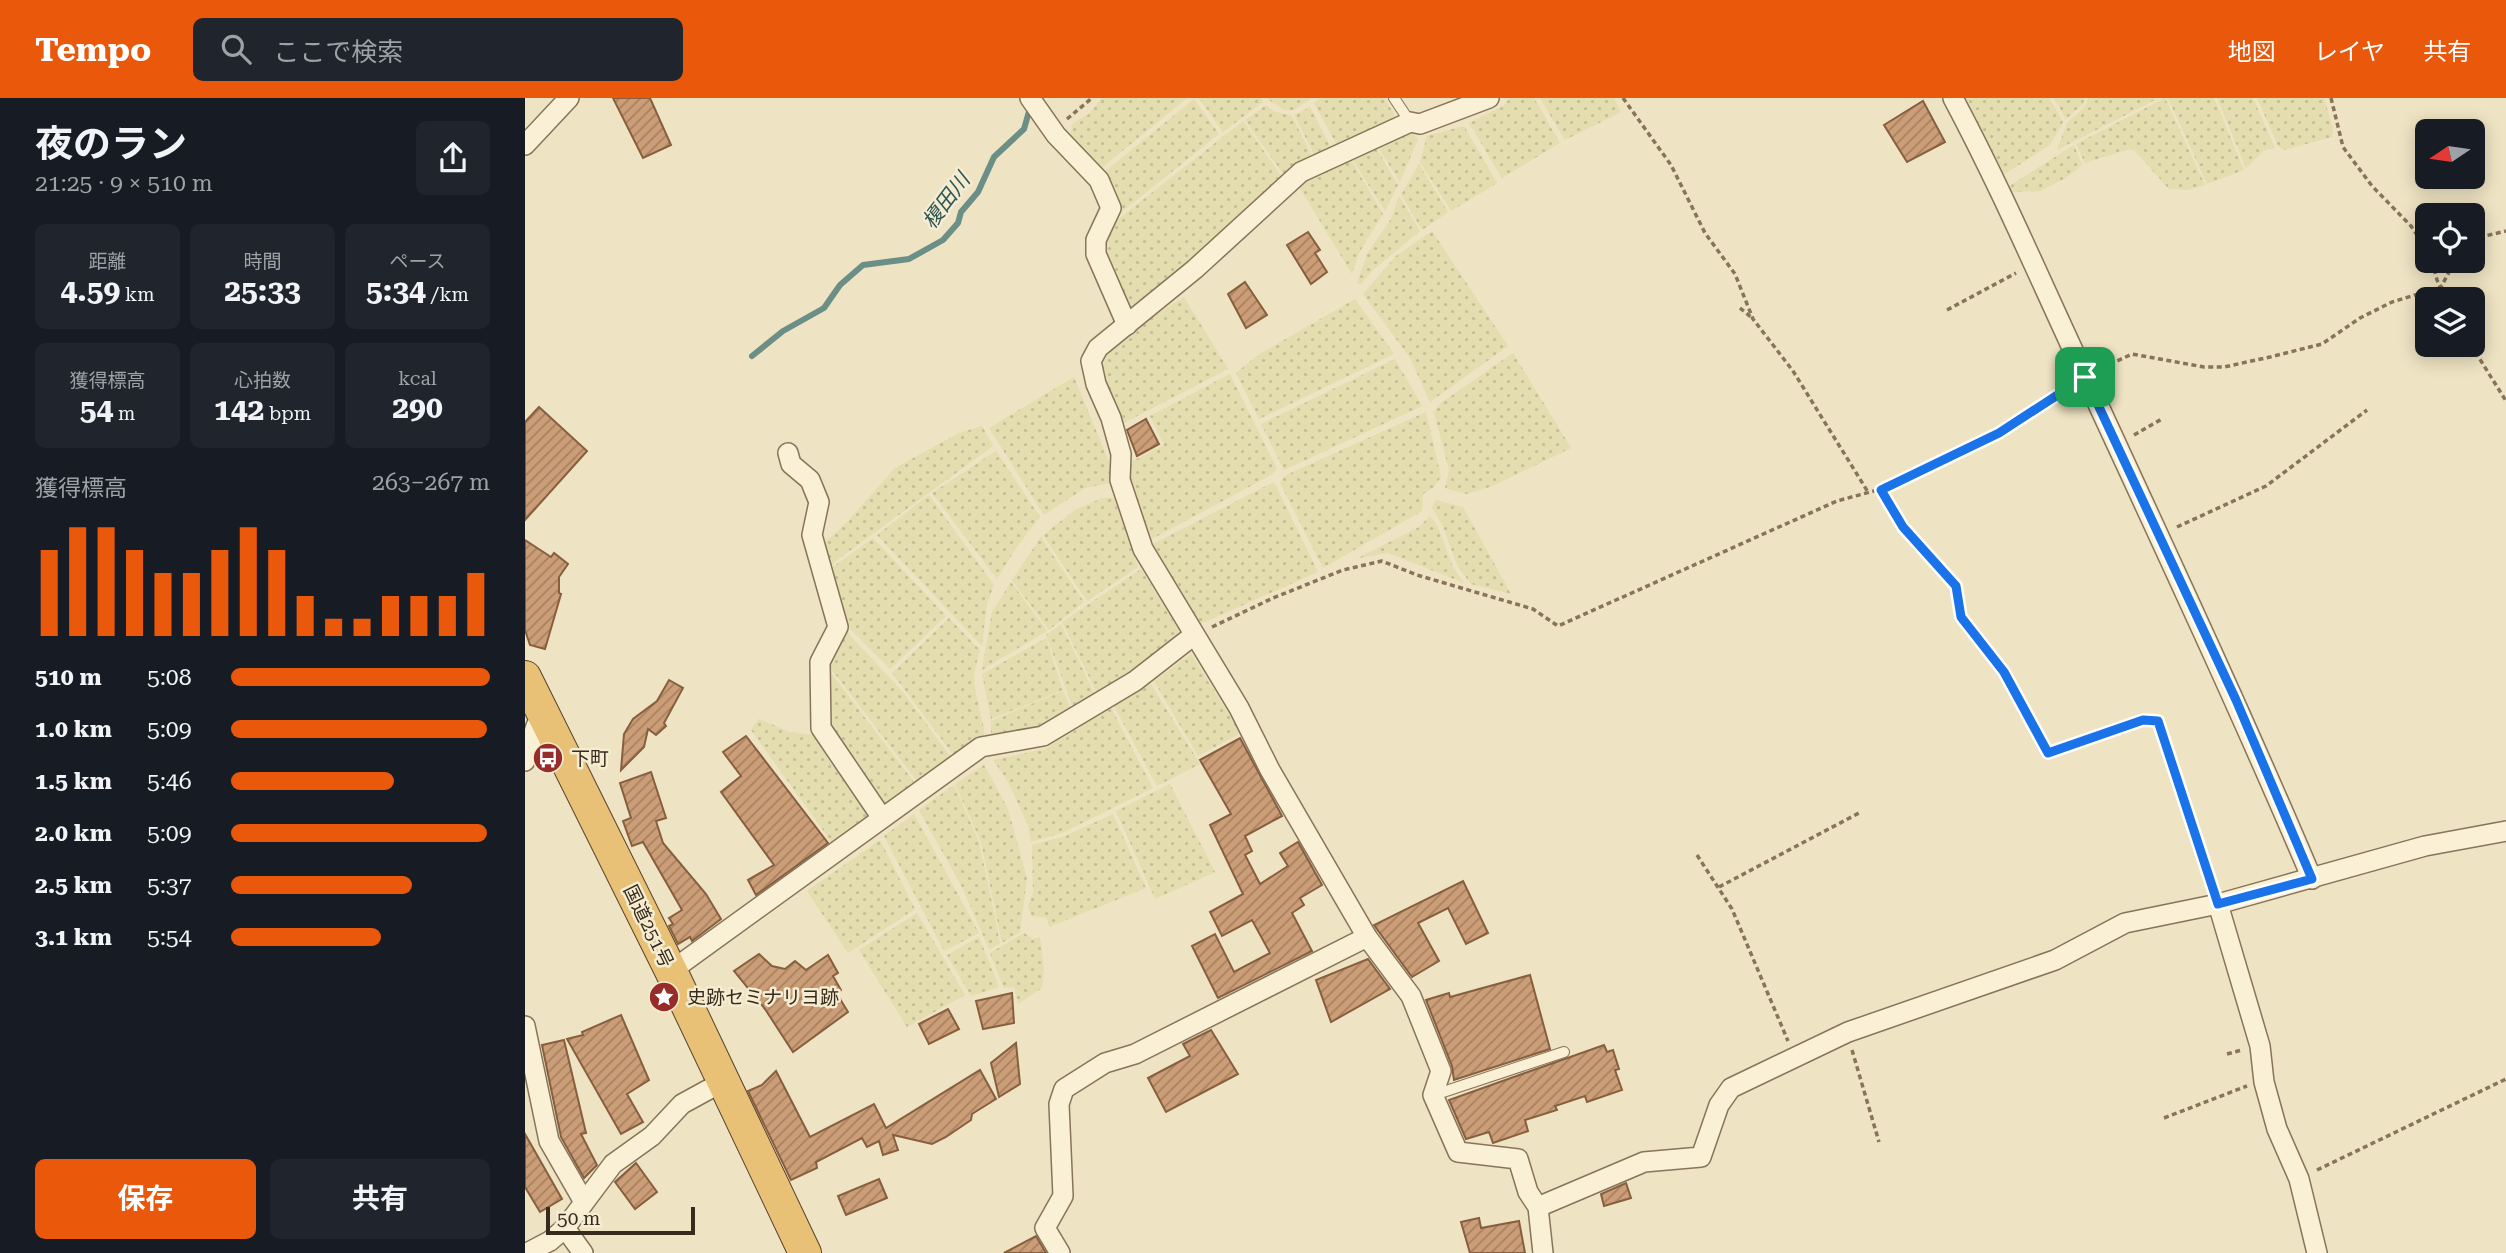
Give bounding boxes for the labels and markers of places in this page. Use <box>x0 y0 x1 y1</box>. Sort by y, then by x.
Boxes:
pin <box>2055 347 2115 407</box>
bus stop icon: 下町 <box>531 741 565 775</box>
place label: 下町 <box>571 747 609 770</box>
place icon: 史跡セミナリヨ跡 <box>647 980 681 1014</box>
place label: 史跡セミナリヨ跡 <box>687 986 839 1009</box>

